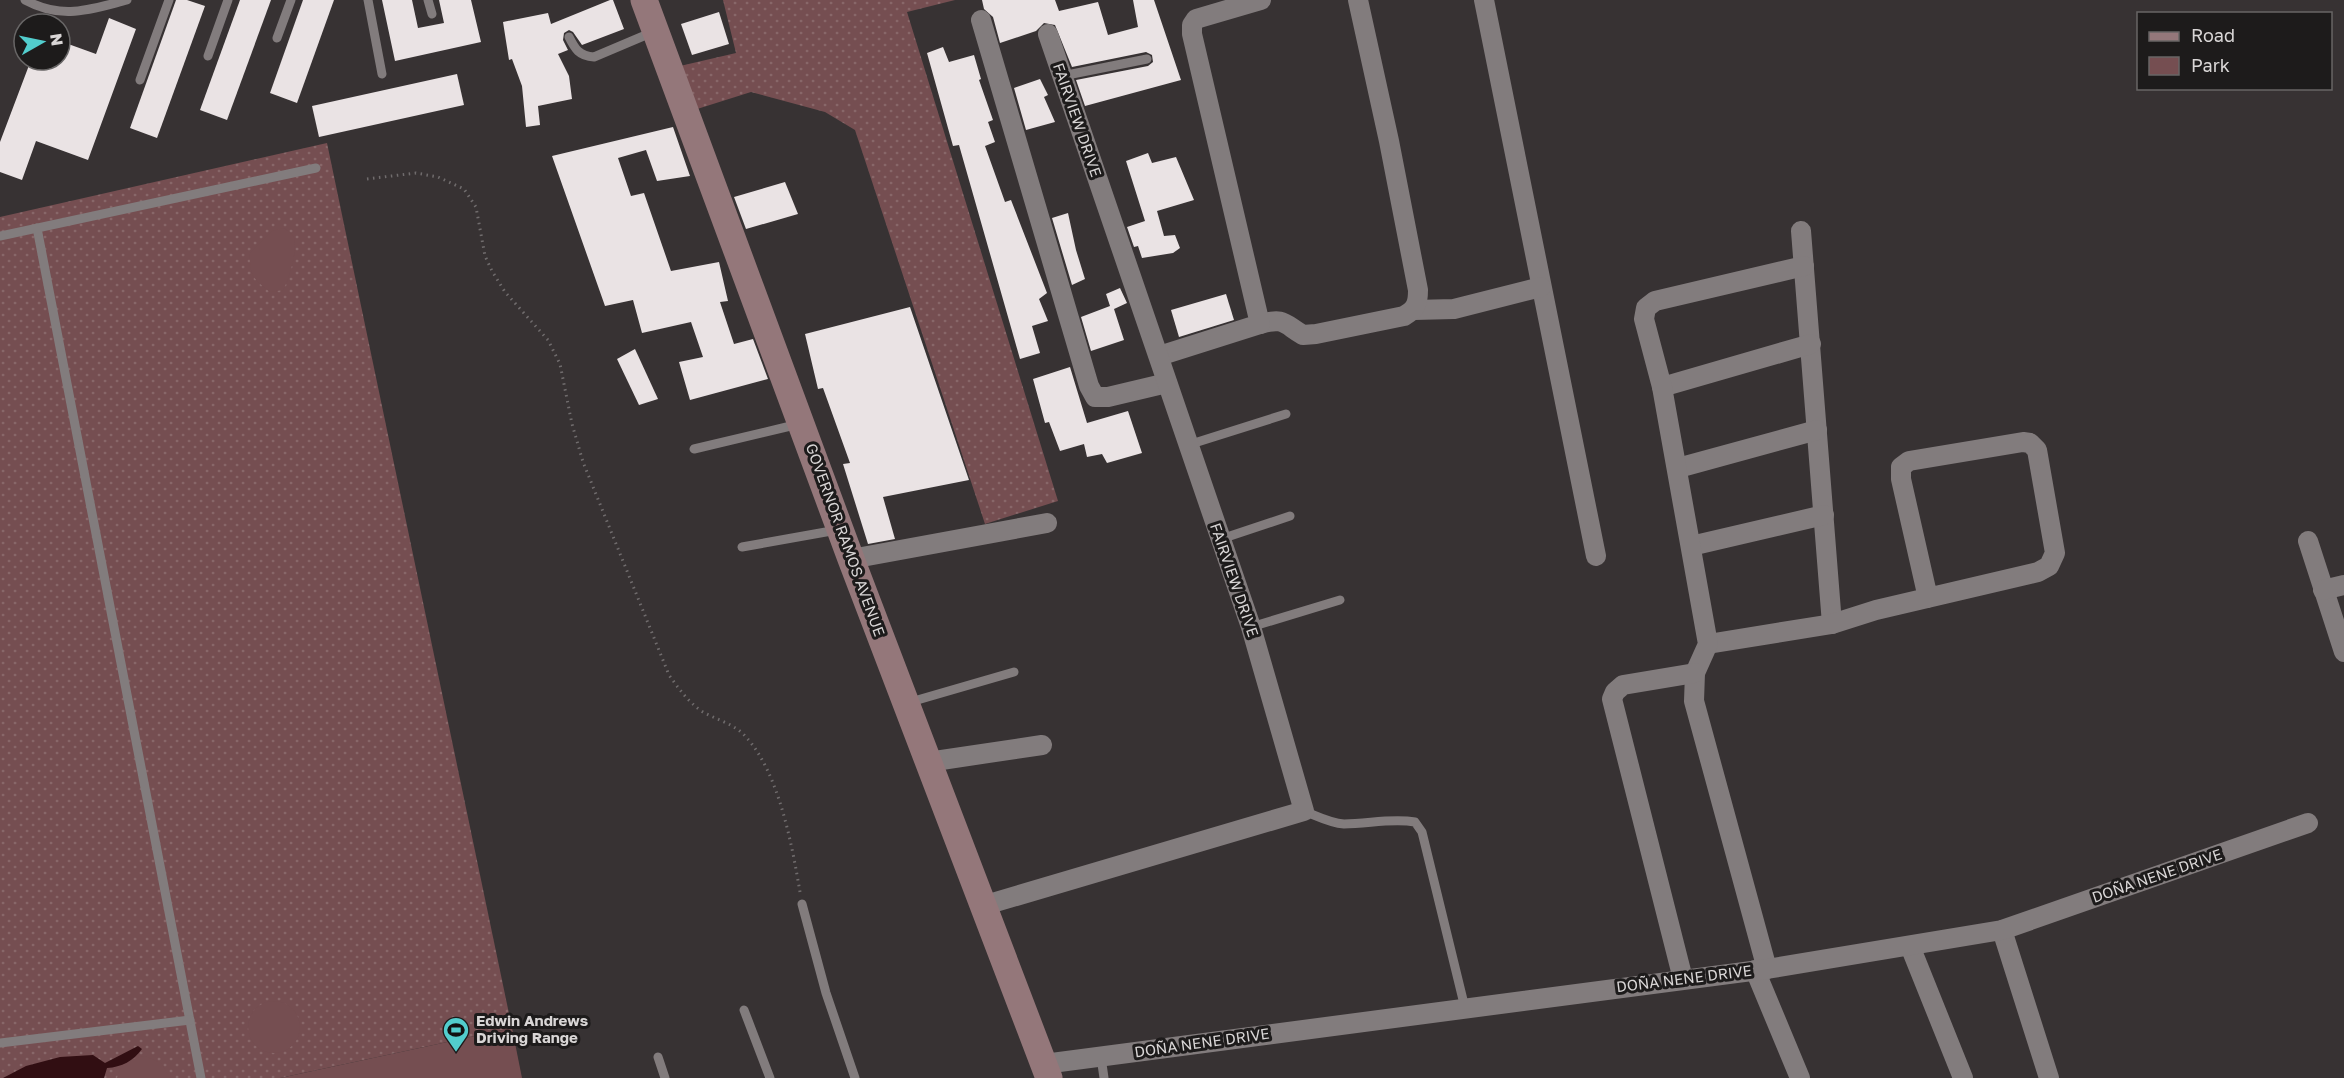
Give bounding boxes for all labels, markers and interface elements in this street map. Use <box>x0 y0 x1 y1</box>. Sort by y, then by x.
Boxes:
north arrow <box>12 12 72 72</box>
legend <box>2137 12 2332 90</box>
text: Road <box>2191 24 2235 46</box>
text: N <box>46 32 68 47</box>
text: Park <box>2191 54 2230 76</box>
street label: FAIRVIEW DRIVE <box>1050 60 1106 179</box>
street label: GOVERNOR RAMOS AVENUE <box>803 441 889 639</box>
street label: FAIRVIEW DRIVE <box>1207 520 1263 639</box>
street label: DOÑA NENE DRIVE <box>2089 844 2224 906</box>
street label: DOÑA NENE DRIVE <box>1615 961 1753 995</box>
place label: Edwin Andrews Driving Range <box>476 1011 588 1046</box>
sports icon: Edwin Andrews Driving Range <box>441 1015 471 1053</box>
street label: DOÑA NENE DRIVE <box>1133 1024 1271 1060</box>

